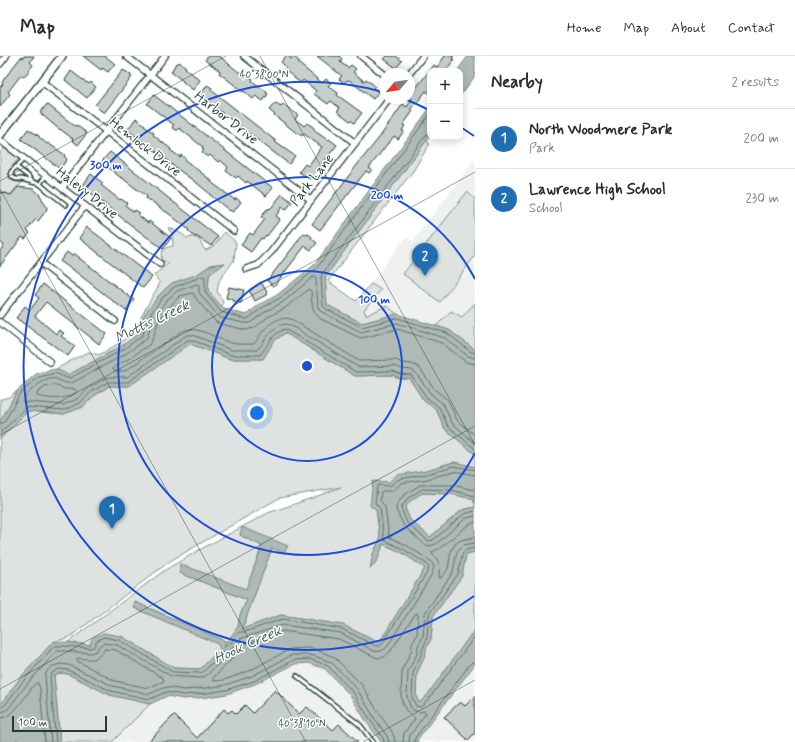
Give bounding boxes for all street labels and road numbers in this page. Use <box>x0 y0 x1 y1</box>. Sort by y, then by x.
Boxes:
street label: Harbor Drive <box>190 87 262 149</box>
street label: Hemlock Drive <box>105 113 185 181</box>
street label: Park Lane <box>286 150 338 210</box>
street label: Halevy Drive <box>52 163 122 223</box>

